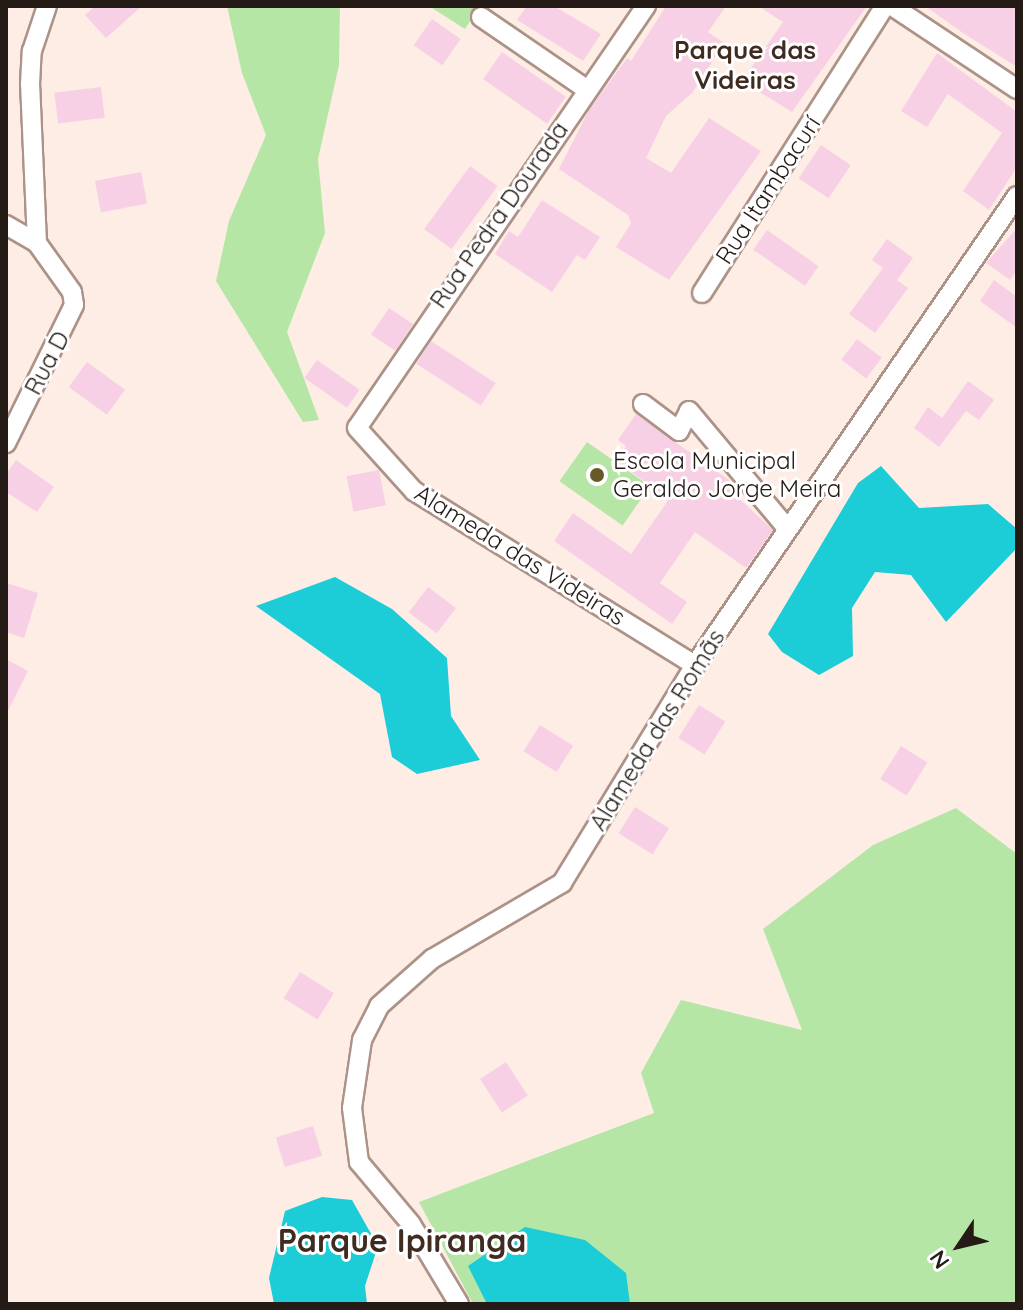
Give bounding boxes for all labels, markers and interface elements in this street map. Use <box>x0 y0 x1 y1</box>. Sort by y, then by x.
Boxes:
district label: Parque das Videiras <box>674 34 816 96</box>
street label: Rua Itambacurí <box>709 111 827 269</box>
street label: Rua Pedra Dourada <box>424 116 574 314</box>
street label: Rua D <box>18 326 76 400</box>
place label: Escola Municipal Geraldo Jorge Meira <box>613 447 841 503</box>
marker: Escola Municipal Geraldo Jorge Meira <box>588 466 606 484</box>
street label: Alameda das Videiras <box>409 478 631 632</box>
street label: Alameda das Romãs <box>583 624 731 836</box>
north arrow <box>919 1206 999 1286</box>
district label: Parque Ipiranga <box>278 1221 526 1259</box>
text: N <box>923 1245 955 1274</box>

